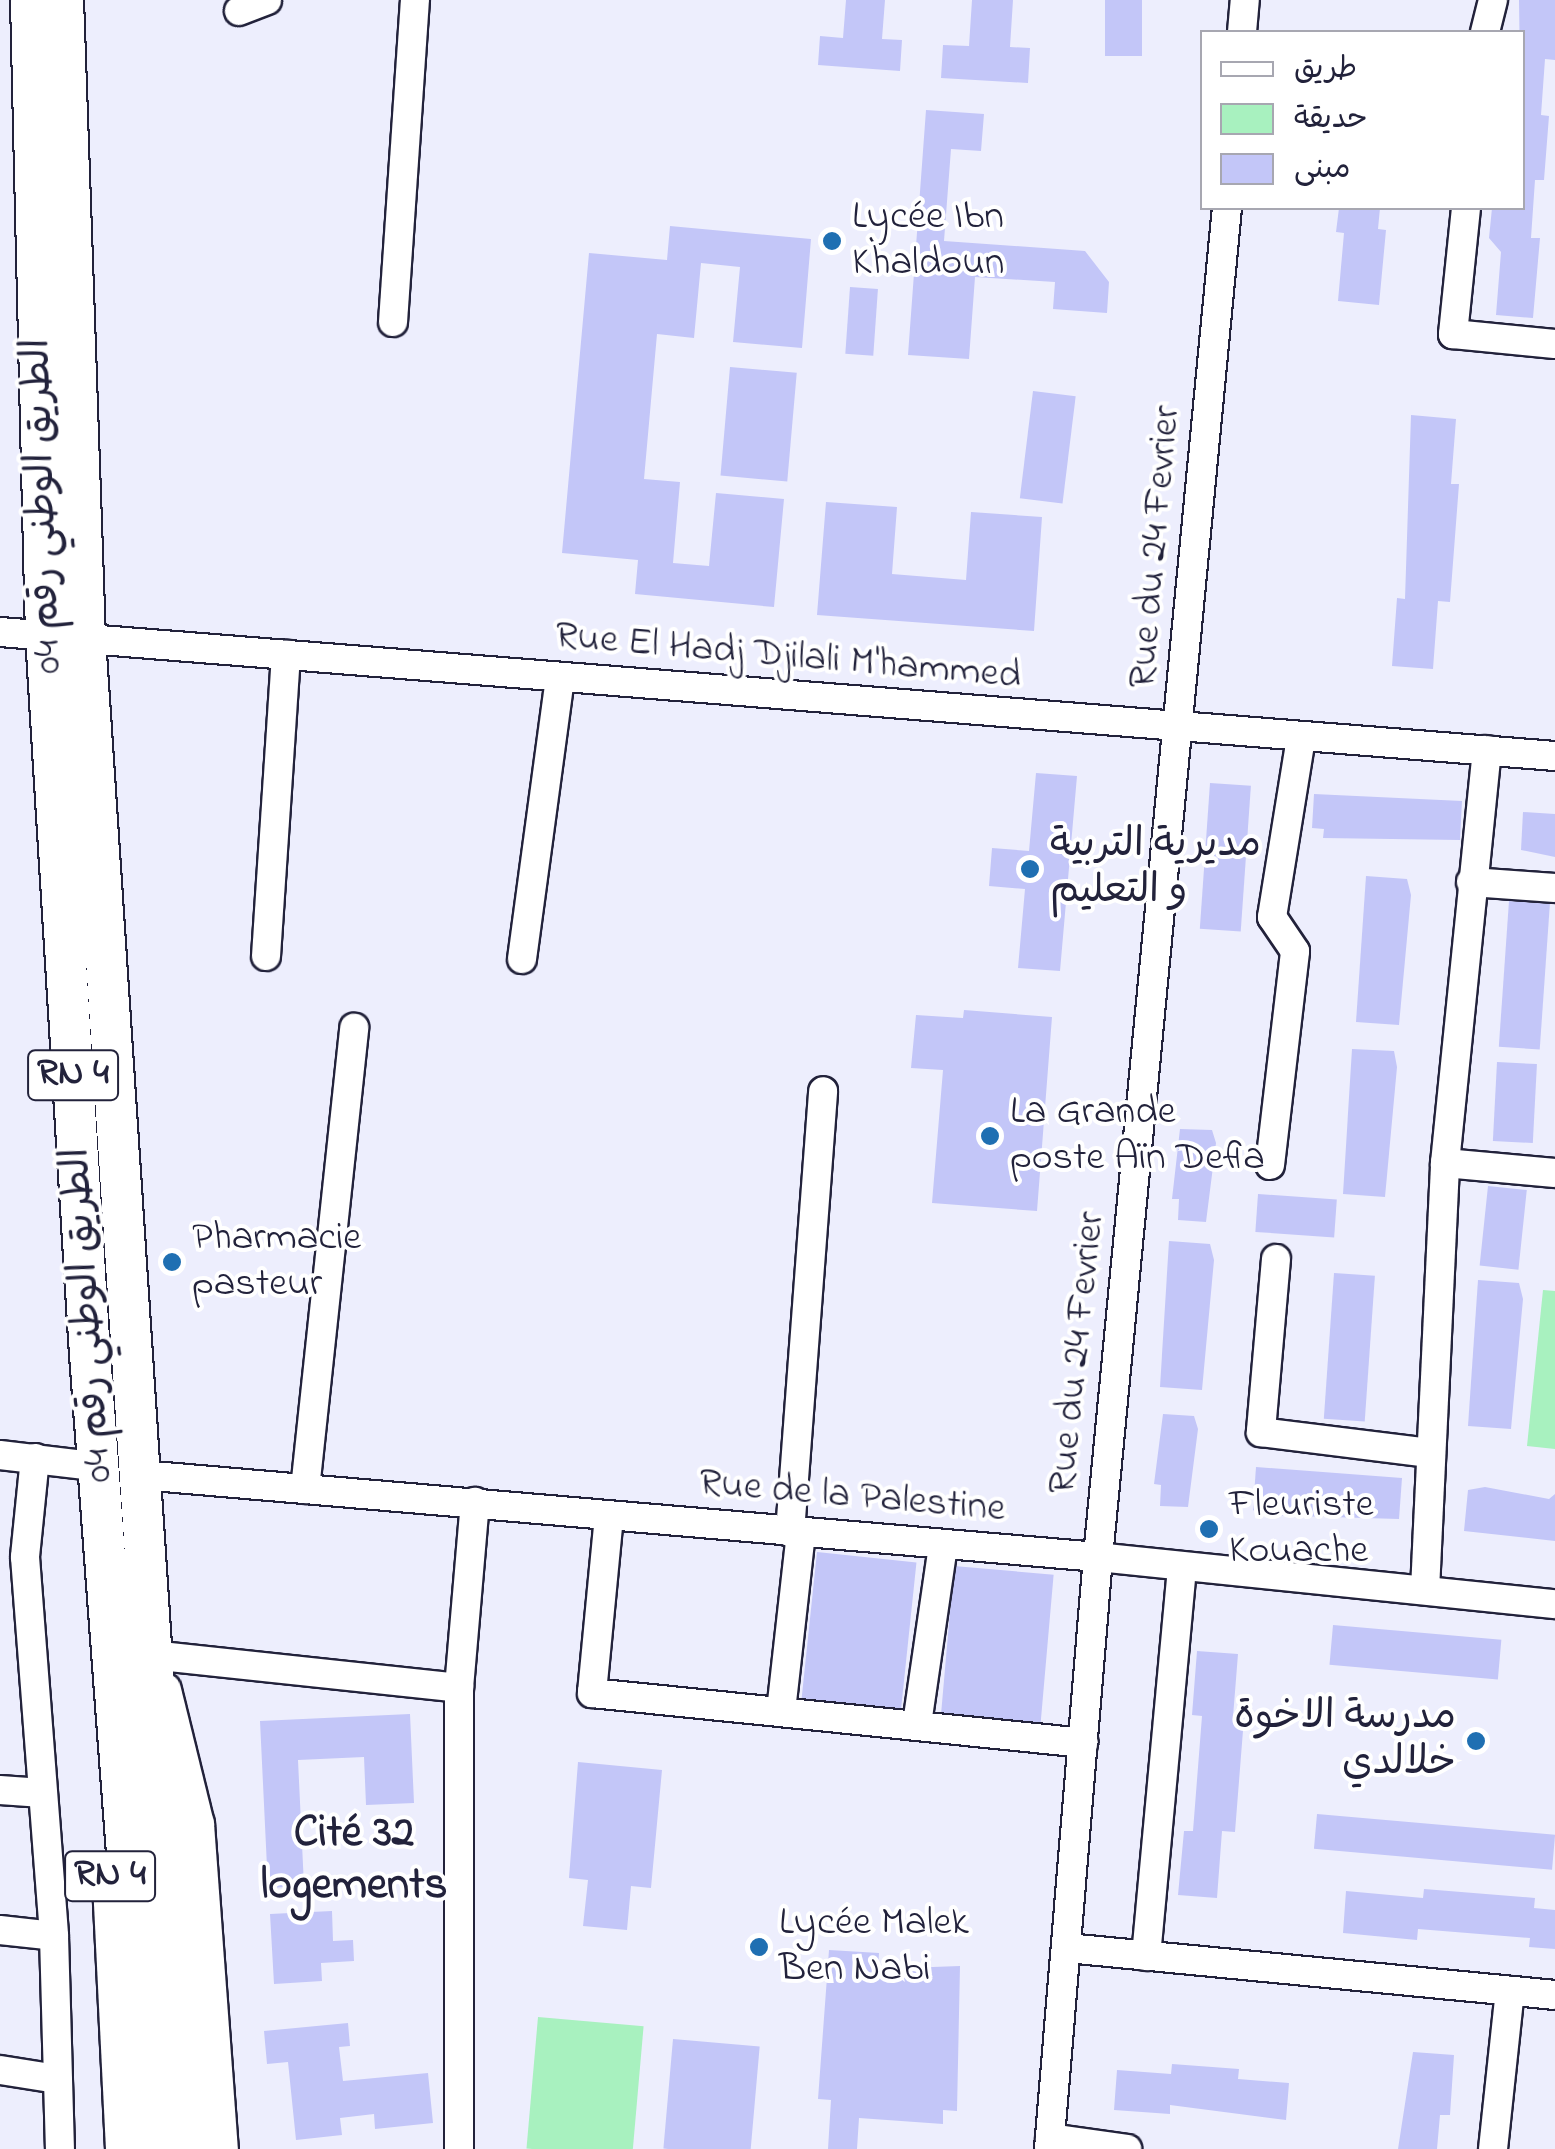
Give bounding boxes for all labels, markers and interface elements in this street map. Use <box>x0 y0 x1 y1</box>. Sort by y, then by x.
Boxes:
legend <box>1200 30 1525 210</box>
text: طريق <box>1294 48 1357 92</box>
text: حديقة <box>1294 98 1368 142</box>
text: مبنى <box>1294 148 1350 192</box>
place label: Lycée Ibn Khaldoun <box>852 194 1004 288</box>
marker: Lycée Ibn Khaldoun <box>821 230 843 252</box>
street label: الطريق الوطني رقم 04 <box>14 338 74 674</box>
street label: Rue du 24 Fevrier <box>1120 404 1192 690</box>
street label: Rue El Hadj Djilali M'hammed <box>553 613 1023 701</box>
place label: مديرية التربية و التعليم <box>1050 822 1261 916</box>
marker: مديرية التربية و التعليم <box>1019 858 1041 880</box>
road number: RN 4 <box>26 1042 120 1108</box>
place label: La Grande poste Aïn Defla <box>1010 1089 1265 1183</box>
marker: La Grande poste Aïn Defla <box>979 1125 1001 1147</box>
street label: الطريق الوطني رقم 04 <box>53 1146 125 1484</box>
street label: Rue du 24 Fevrier <box>1039 1209 1117 1497</box>
place label: Pharmacie pasteur <box>192 1215 361 1309</box>
marker: Pharmacie pasteur <box>161 1251 183 1273</box>
street label: Rue de la Palestine <box>697 1460 1007 1534</box>
place label: Fleuriste Kouache <box>1229 1482 1374 1576</box>
marker: Fleuriste Kouache <box>1198 1518 1220 1540</box>
place label: مدرسة الاخوة خلالدي <box>1234 1694 1456 1788</box>
marker: مدرسة الاخوة خلالدي <box>1465 1730 1487 1752</box>
district label: Cité 32 logements <box>261 1808 447 1914</box>
road number: RN 4 <box>62 1843 158 1909</box>
place label: Lycée Malek Ben Nabi <box>779 1900 969 1994</box>
marker: Lycée Malek Ben Nabi <box>748 1936 770 1958</box>

